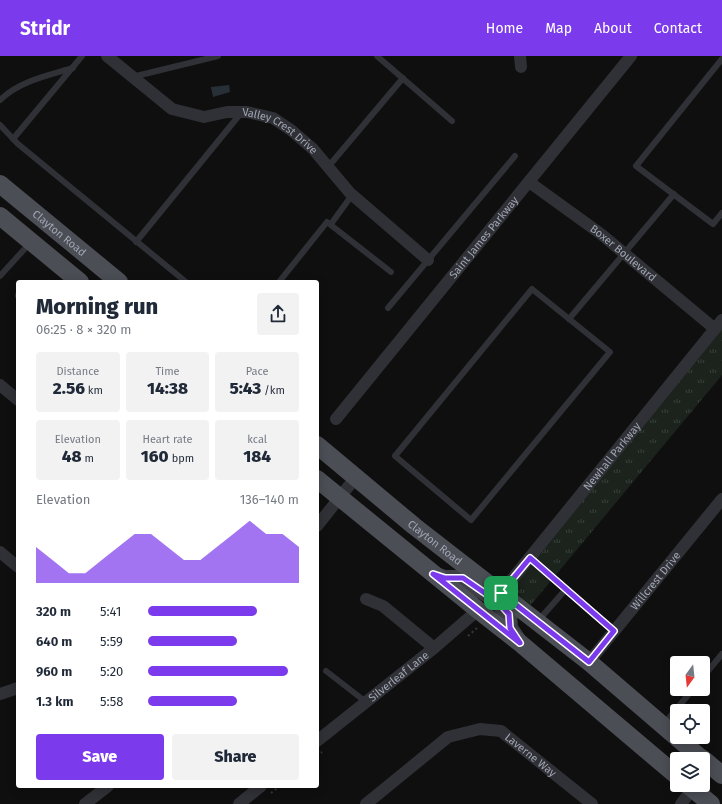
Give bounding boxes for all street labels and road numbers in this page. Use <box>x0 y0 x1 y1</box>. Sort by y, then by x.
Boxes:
street label: Valley Crest Drive <box>243 106 320 157</box>
street label: Saint James Parkway <box>447 194 522 281</box>
street label: Clayton Road <box>30 207 89 259</box>
street label: Boxer Boulevard <box>587 222 659 284</box>
street label: Newhall Parkway <box>581 419 644 493</box>
street label: Clayton Road <box>405 517 465 568</box>
street label: Willcrest Drive <box>628 549 683 613</box>
street label: Silverleaf Lane <box>366 649 431 705</box>
street label: Laverne Way <box>502 731 559 780</box>

